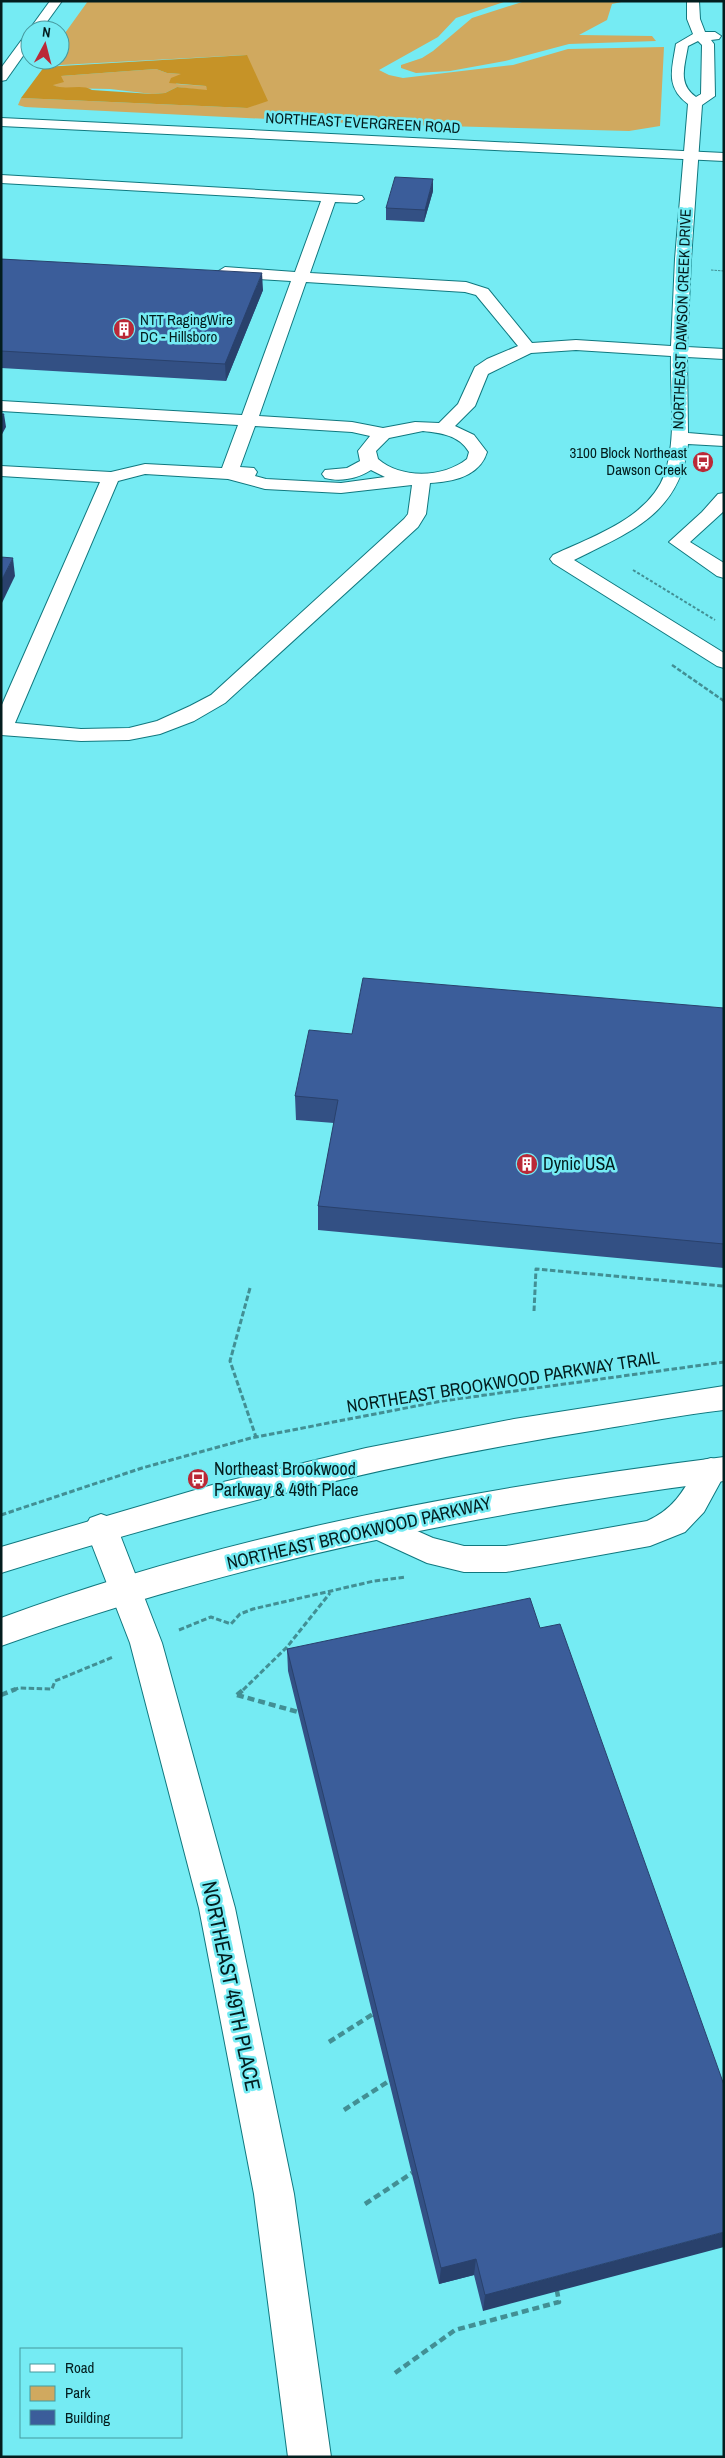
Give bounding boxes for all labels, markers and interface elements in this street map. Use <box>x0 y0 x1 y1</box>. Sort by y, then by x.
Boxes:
north arrow <box>20 20 70 70</box>
text: N <box>41 23 52 42</box>
street label: NORTHEAST EVERGREEN ROAD <box>265 107 461 138</box>
street label: NORTHEAST DAWSON CREEK DRIVE <box>667 208 696 430</box>
place label: NTT RagingWire DC - Hillsboro <box>140 309 233 347</box>
building icon: NTT RagingWire DC - Hillsboro <box>112 317 136 341</box>
place label: 3100 Block Northeast Dawson Creek <box>569 442 688 480</box>
bus stop icon: 3100 Block Northeast Dawson Creek <box>691 450 715 474</box>
place label: Dynic USA <box>543 1151 615 1176</box>
building icon: Dynic USA <box>515 1152 539 1176</box>
street label: NORTHEAST BROOKWOOD PARKWAY TRAIL <box>345 1344 661 1419</box>
place label: Northeast Brookwood Parkway & 49th Place <box>214 1456 358 1502</box>
bus stop icon: Northeast Brookwood Parkway & 49th Place <box>186 1467 210 1491</box>
street label: NORTHEAST BROOKWOOD PARKWAY <box>224 1490 494 1575</box>
street label: NORTHEAST 49TH PLACE <box>195 1878 268 2093</box>
legend <box>20 2348 182 2438</box>
text: Road <box>65 2357 94 2378</box>
text: Park <box>65 2382 91 2403</box>
text: Building <box>65 2407 110 2428</box>

